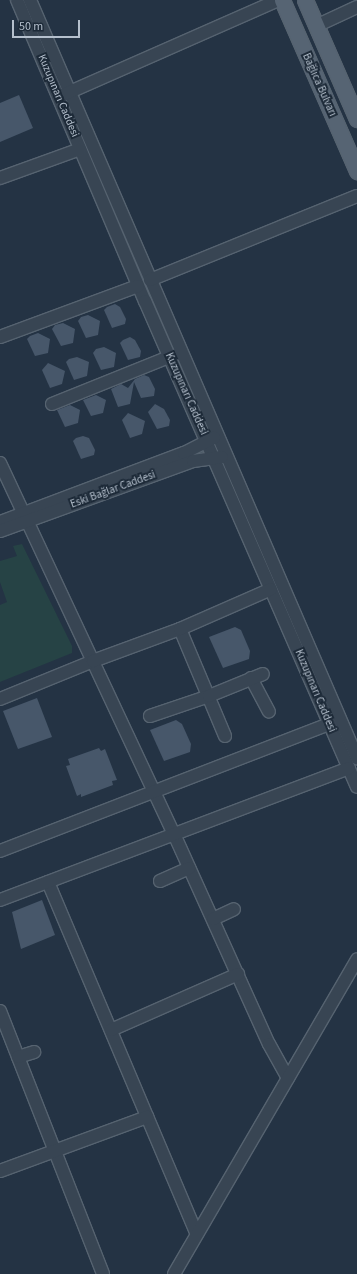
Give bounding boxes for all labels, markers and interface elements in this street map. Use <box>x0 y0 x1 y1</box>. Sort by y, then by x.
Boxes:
scale bar <box>14 12 82 38</box>
text: 50 m <box>19 18 43 35</box>
street label: Bağlıca Bulvarı <box>299 51 339 119</box>
street label: Kuzupınarı Caddesi <box>35 53 81 139</box>
street label: Kuzupınarı Caddesi <box>162 351 210 437</box>
street label: Eski Bağlar Caddesi <box>69 468 157 512</box>
street label: Kuzupınarı Caddesi <box>292 648 338 734</box>

